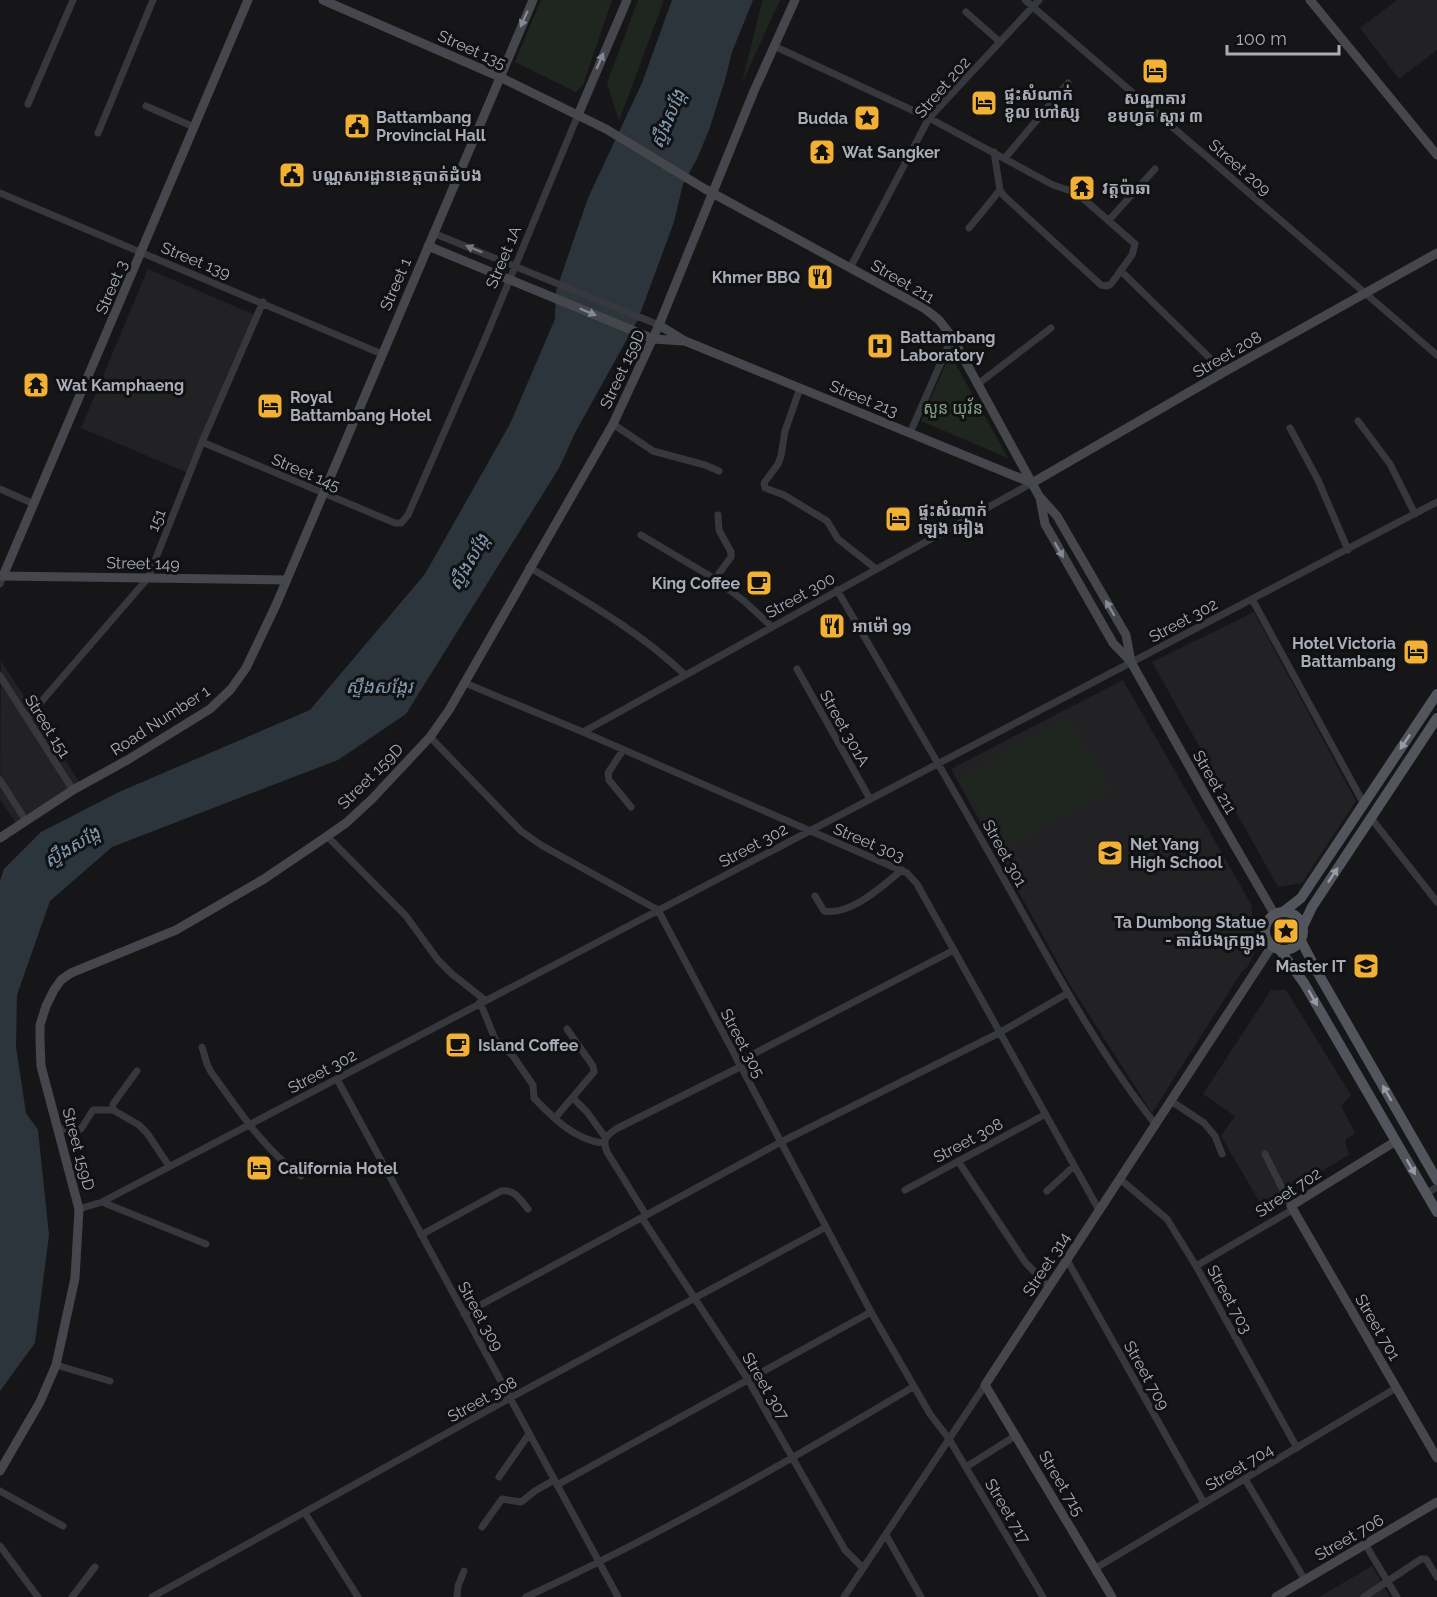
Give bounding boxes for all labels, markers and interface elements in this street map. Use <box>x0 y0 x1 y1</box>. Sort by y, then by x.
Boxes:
one-way arrow <box>520 11 529 28</box>
scale bar <box>1227 18 1340 56</box>
street label: Street 135 <box>435 26 509 73</box>
text: 100 m <box>1236 28 1287 49</box>
one-way arrow <box>596 53 605 70</box>
street label: Street 202 <box>911 53 974 122</box>
hotel icon: សណ្ឋាគារ ខមហ្វត ស្តារ ៣ <box>1140 56 1170 86</box>
place label: ផ្ទះសំណាក់ ខូល ហៅស្ស <box>1004 83 1080 123</box>
water label: ស្ទឹងសង្កែ <box>646 86 691 152</box>
hotel icon: ផ្ទះសំណាក់ ខូល ហៅស្ស <box>969 88 999 118</box>
place label: សណ្ឋាគារ ខមហ្វត ស្តារ ៣ <box>1107 89 1203 126</box>
place icon: Budda <box>852 103 882 133</box>
place label: Battambang Provincial Hall <box>376 108 487 145</box>
place label: Budda <box>797 109 848 128</box>
public building icon: Battambang Provincial Hall <box>342 111 372 141</box>
street label: Street 209 <box>1205 135 1275 199</box>
temple icon: Wat Sangker <box>807 137 837 167</box>
place label: Wat Sangker <box>842 143 940 162</box>
public building icon: បណ្ណសារដ្ឋានខេត្តបាត់ដំបង <box>277 160 307 190</box>
place label: បណ្ណសារដ្ឋានខេត្តបាត់ដំបង <box>312 165 482 185</box>
temple icon: វត្តប៉ាឆា <box>1067 173 1097 203</box>
place label: វត្តប៉ាឆា <box>1102 178 1151 198</box>
street label: Street 1A <box>482 223 525 291</box>
street label: Street 139 <box>158 238 233 283</box>
one-way arrow <box>465 244 483 254</box>
street label: Street 1 <box>376 255 415 313</box>
street label: Street 211 <box>867 256 938 307</box>
street label: Street 3 <box>92 257 131 317</box>
restaurant icon: Khmer BBQ <box>805 262 835 292</box>
place label: Khmer BBQ <box>712 268 800 287</box>
one-way arrow <box>580 307 598 317</box>
street label: Street 159D <box>596 327 649 412</box>
street label: Street 208 <box>1190 327 1265 382</box>
place label: Battambang Laboratory <box>900 328 995 365</box>
hospital icon: Battambang Laboratory <box>865 331 895 361</box>
temple icon: Wat Kamphaeng <box>21 370 51 400</box>
place label: Wat Kamphaeng <box>56 376 184 395</box>
street label: Street 213 <box>827 376 901 421</box>
place label: Royal Battambang Hotel <box>290 388 432 425</box>
hotel icon: Royal Battambang Hotel <box>255 391 285 421</box>
park label: សួន យុវ័ន <box>923 397 983 419</box>
street label: Street 145 <box>269 450 343 496</box>
place label: ផ្ទះសំណាក់ ឡេង អៀង <box>918 499 987 538</box>
hotel icon: ផ្ទះសំណាក់ ឡេង អៀង <box>883 504 913 534</box>
street label: 151 <box>143 506 170 534</box>
water label: ស្ទឹងសង្កែ <box>444 529 495 594</box>
one-way arrow <box>1054 541 1064 558</box>
street label: Street 149 <box>106 553 180 574</box>
cafe icon: King Coffee <box>744 568 774 598</box>
street label: Street 300 <box>762 569 838 622</box>
place label: King Coffee <box>652 574 740 593</box>
street label: Street 302 <box>1146 594 1221 646</box>
one-way arrow <box>1106 600 1116 617</box>
restaurant icon: អាម៉ៅ 99 <box>817 611 847 641</box>
place label: អាម៉ៅ 99 <box>852 616 911 636</box>
place label: Hotel Victoria Battambang <box>1292 634 1396 671</box>
hotel icon: Hotel Victoria Battambang <box>1401 637 1431 667</box>
water label: ស្ទឹងសង្កែរ <box>346 676 415 698</box>
street label: Road Number 1 <box>107 681 214 760</box>
street label: Street 301A <box>816 687 873 770</box>
street label: Street 151 <box>21 691 74 761</box>
one-way arrow <box>1399 734 1410 751</box>
street label: Street 159D <box>334 740 407 813</box>
street label: Street 211 <box>1189 747 1240 818</box>
street label: Street 301 <box>978 816 1031 890</box>
street label: Street 302 <box>716 819 791 871</box>
street label: Street 303 <box>830 819 907 866</box>
water label: ស្ទឹងសង្កែ <box>40 821 105 873</box>
place label: Net Yang High School <box>1130 835 1224 872</box>
school or university icon: Net Yang High School <box>1095 838 1125 868</box>
one-way arrow <box>1327 867 1338 884</box>
place label: Ta Dumbong Statue - តាដំបងក្រញូង <box>1114 913 1266 955</box>
place icon: Ta Dumbong Statue - តាដំបងក្រញូង <box>1271 916 1301 946</box>
school or university icon: Master IT <box>1351 951 1381 981</box>
place label: Master IT <box>1275 957 1346 976</box>
one-way arrow <box>1308 990 1318 1007</box>
street label: Street 305 <box>716 1005 769 1081</box>
cafe icon: Island Coffee <box>443 1030 473 1060</box>
place label: Island Coffee <box>478 1036 579 1055</box>
street label: Street 302 <box>285 1045 360 1097</box>
one-way arrow <box>1381 1085 1392 1101</box>
street label: Street 159D <box>58 1106 99 1193</box>
street label: Street 308 <box>930 1114 1006 1167</box>
hotel icon: California Hotel <box>244 1153 274 1183</box>
place label: California Hotel <box>278 1159 399 1178</box>
one-way arrow <box>1405 1159 1416 1175</box>
street label: Street 702 <box>1252 1164 1325 1221</box>
street label: Street 314 <box>1019 1228 1074 1300</box>
street label: Street 703 <box>1203 1262 1256 1337</box>
street label: Street 309 <box>454 1278 507 1354</box>
street label: Street 701 <box>1351 1291 1404 1364</box>
street label: Street 709 <box>1120 1337 1173 1413</box>
street label: Street 307 <box>738 1349 793 1424</box>
street label: Street 308 <box>444 1373 520 1426</box>
street label: Street 704 <box>1202 1440 1277 1495</box>
street label: Street 715 <box>1035 1447 1089 1519</box>
street label: Street 717 <box>981 1475 1035 1548</box>
street label: Street 706 <box>1311 1510 1387 1565</box>

